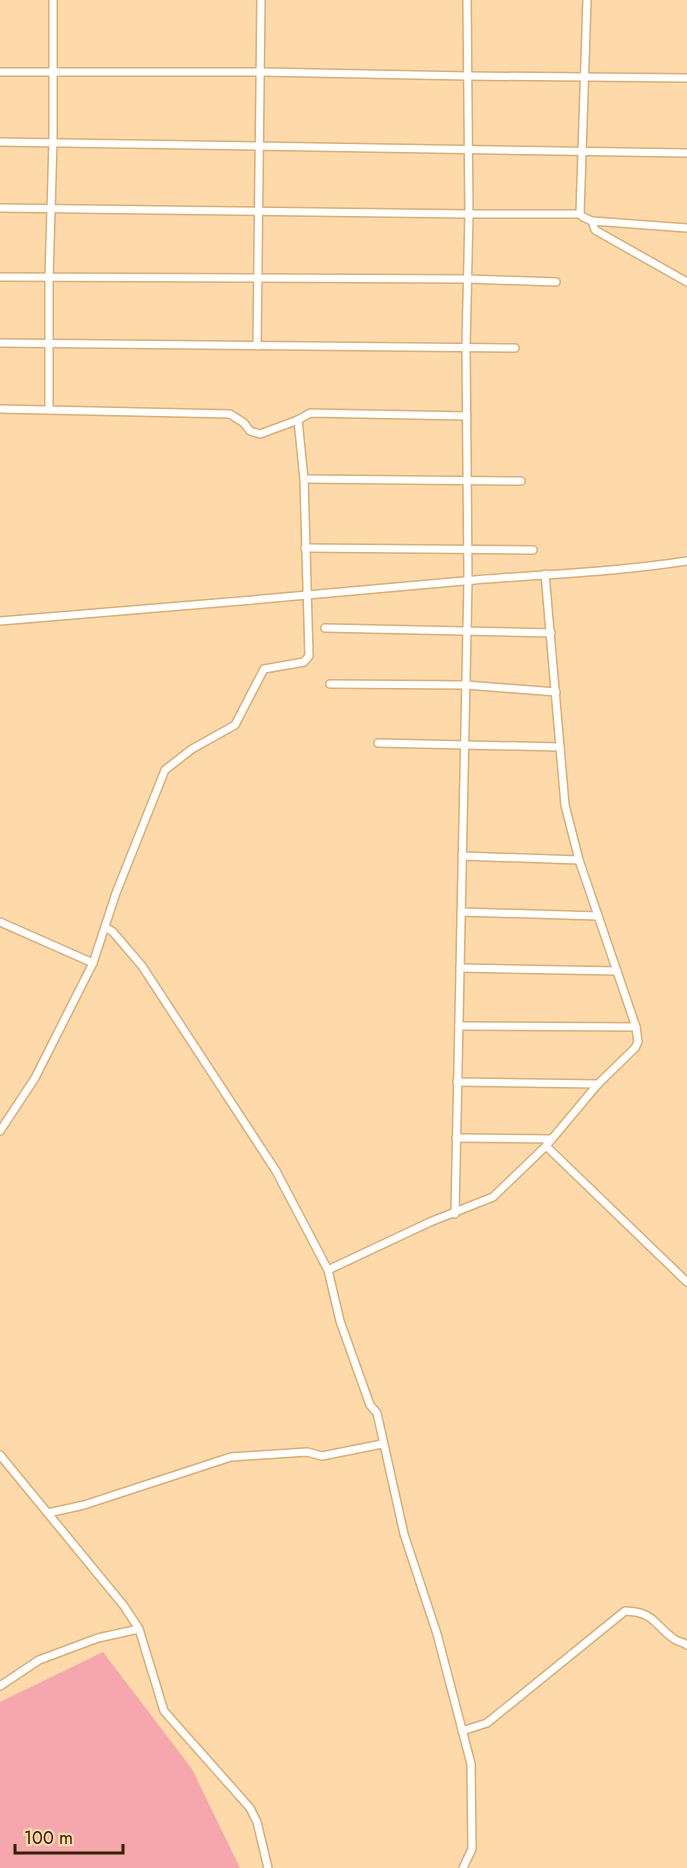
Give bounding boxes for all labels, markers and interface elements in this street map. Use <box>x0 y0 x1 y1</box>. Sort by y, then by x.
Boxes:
scale bar <box>15 1817 123 1855</box>
text: 100 m <box>24 1825 73 1851</box>

